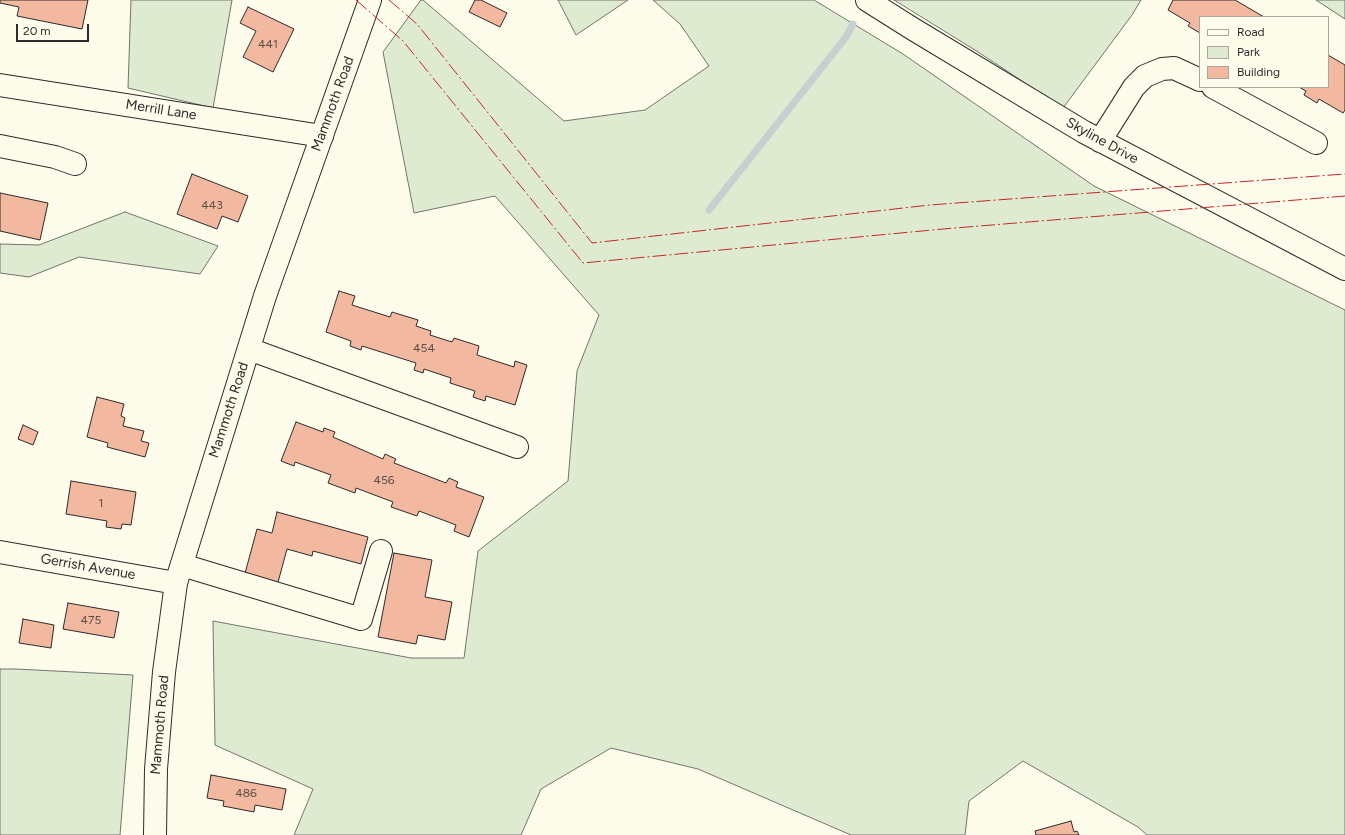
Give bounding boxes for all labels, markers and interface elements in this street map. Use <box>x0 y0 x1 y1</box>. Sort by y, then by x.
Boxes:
scale bar <box>18 16 91 42</box>
legend <box>1199 16 1329 88</box>
text: 20 m <box>23 24 51 38</box>
text: Road <box>1237 25 1265 39</box>
house number: 441 <box>258 37 278 51</box>
text: Park <box>1237 45 1260 59</box>
street label: Mammoth Road <box>308 54 358 154</box>
text: Building <box>1237 65 1280 79</box>
street label: Merrill Lane <box>124 96 198 124</box>
street label: Skyline Drive <box>1063 114 1141 168</box>
house number: 443 <box>201 198 223 212</box>
house number: 454 <box>413 341 435 355</box>
street label: Mammoth Road <box>206 360 252 460</box>
house number: 456 <box>373 473 395 487</box>
house number: 1 <box>99 496 103 510</box>
street label: Gerrish Avenue <box>39 550 137 584</box>
house number: 475 <box>81 613 101 627</box>
street label: Mammoth Road <box>147 675 173 775</box>
house number: 486 <box>235 786 257 800</box>

